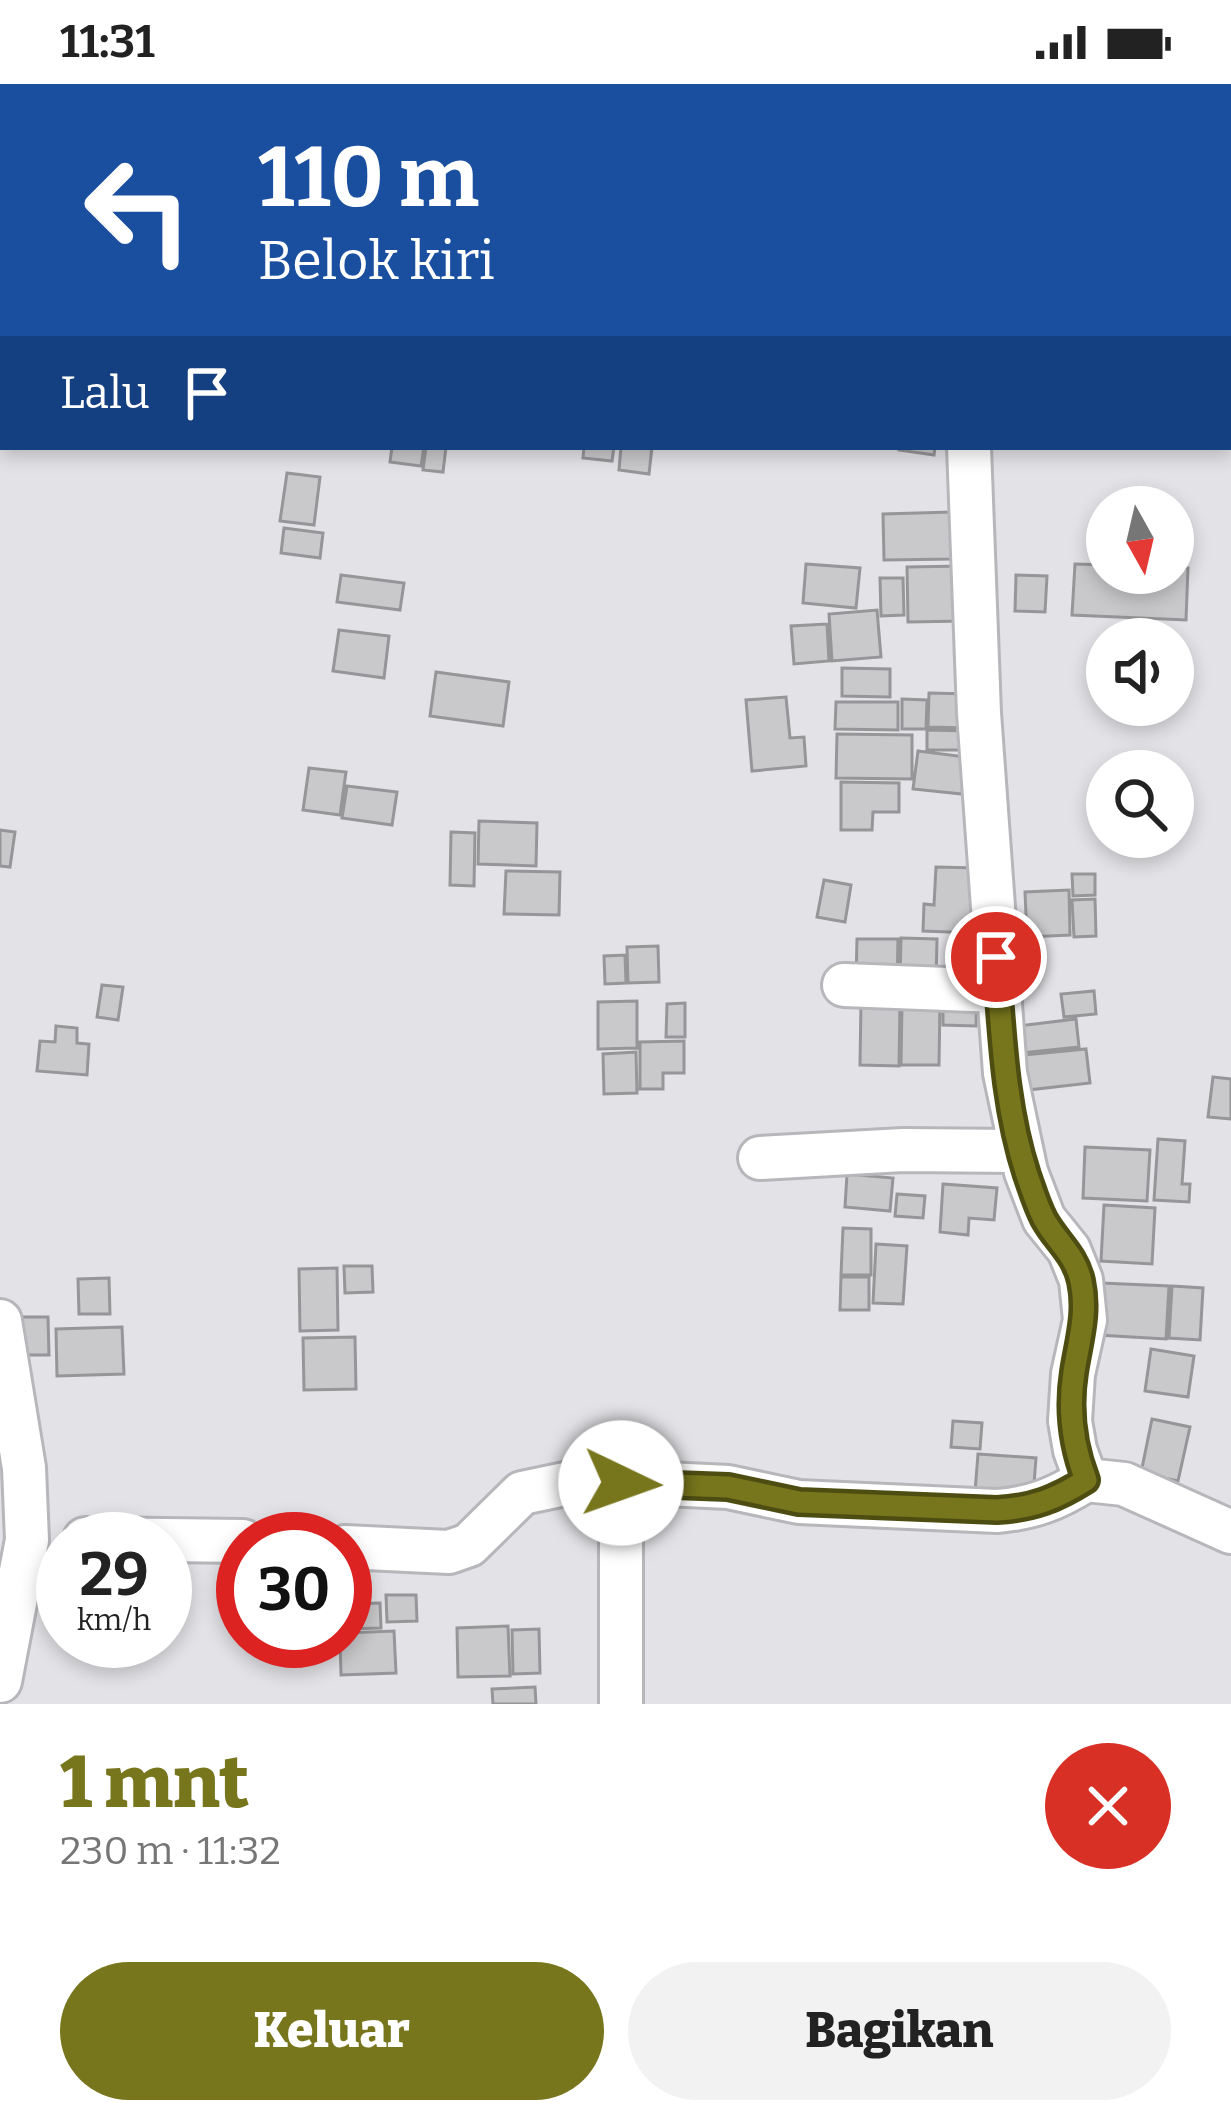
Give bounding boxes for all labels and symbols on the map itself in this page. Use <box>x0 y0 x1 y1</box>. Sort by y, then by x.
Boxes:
north arrow <box>1086 486 1194 594</box>
pin <box>945 906 1047 1008</box>
position arrow <box>558 1420 684 1546</box>
speed limit sign: 30 <box>216 1512 372 1668</box>

